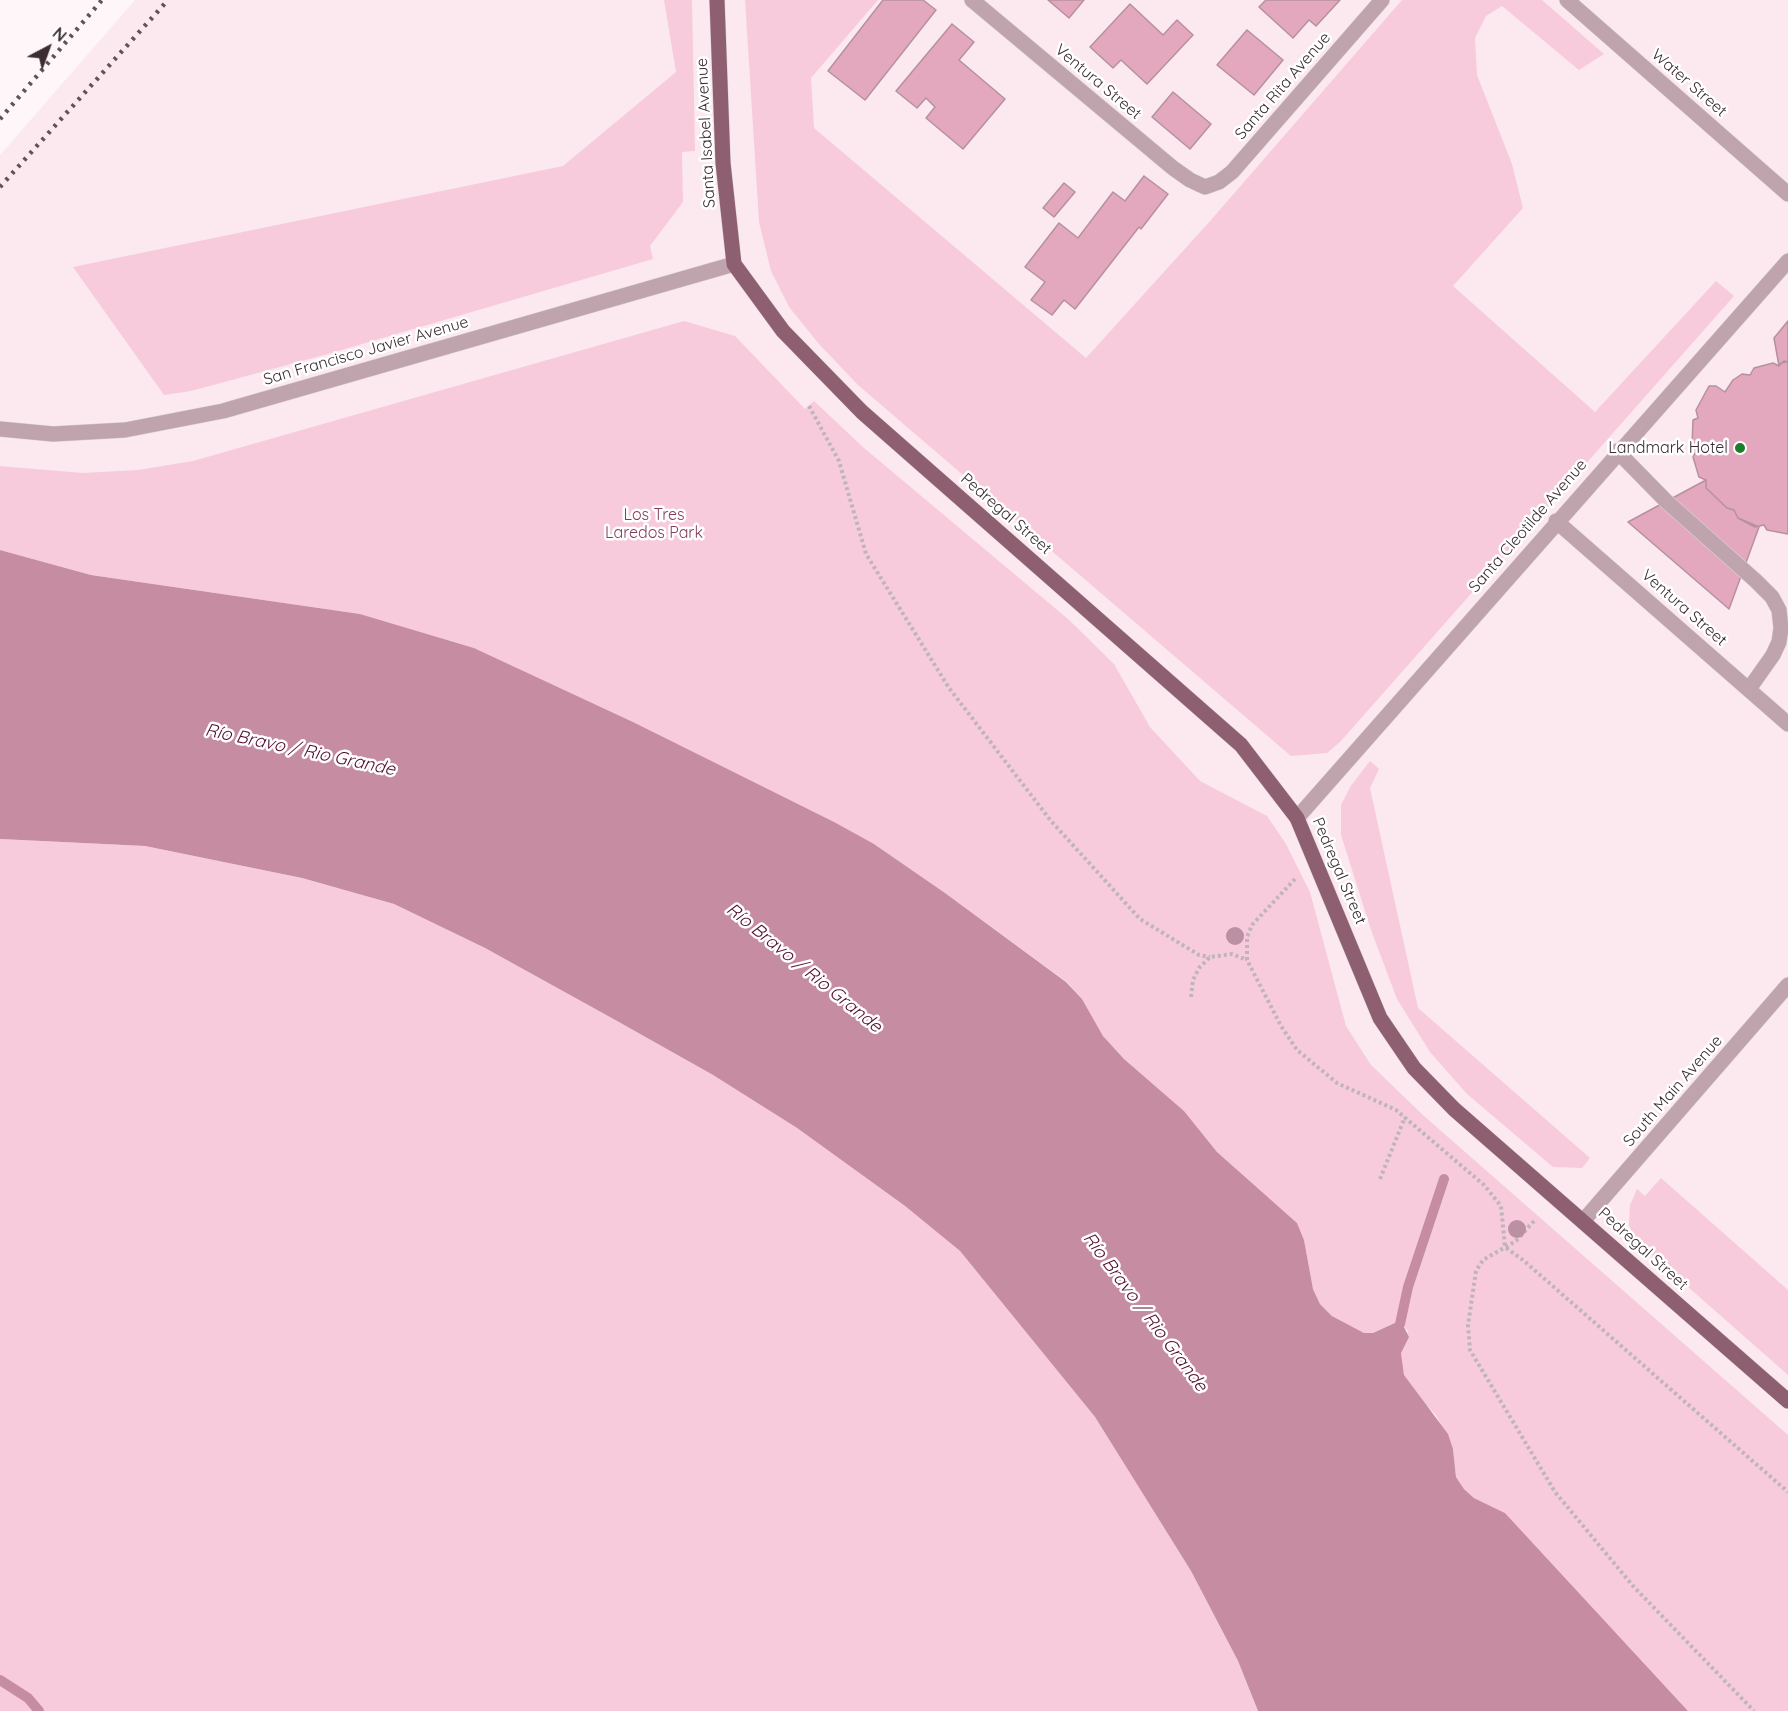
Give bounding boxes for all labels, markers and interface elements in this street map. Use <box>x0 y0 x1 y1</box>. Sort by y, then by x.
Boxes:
north arrow <box>18 18 78 78</box>
text: N <box>49 23 71 46</box>
street label: Santa Rita Avenue <box>1231 28 1335 144</box>
street label: Ventura Street <box>1051 40 1145 124</box>
street label: Water Street <box>1647 45 1731 121</box>
street label: Santa Isabel Avenue <box>692 57 720 209</box>
street label: San Francisco Javier Avenue <box>261 312 471 390</box>
place label: Landmark Hotel <box>1608 438 1728 458</box>
marker: Landmark Hotel <box>1733 441 1747 455</box>
street label: Santa Cleotilde Avenue <box>1465 455 1591 597</box>
street label: Pedregal Street <box>957 469 1055 559</box>
park label: Los Tres Laredos Park <box>605 505 703 543</box>
street label: Ventura Street <box>1637 566 1731 650</box>
water label: Río Bravo / Rio Grande <box>203 719 397 781</box>
street label: Pedregal Street <box>1308 815 1370 927</box>
water label: Río Bravo / Rio Grande <box>722 899 886 1037</box>
street label: South Main Avenue <box>1619 1031 1727 1151</box>
street label: Pedregal Street <box>1594 1204 1692 1294</box>
water label: Río Bravo / Rio Grande <box>1078 1228 1212 1396</box>

